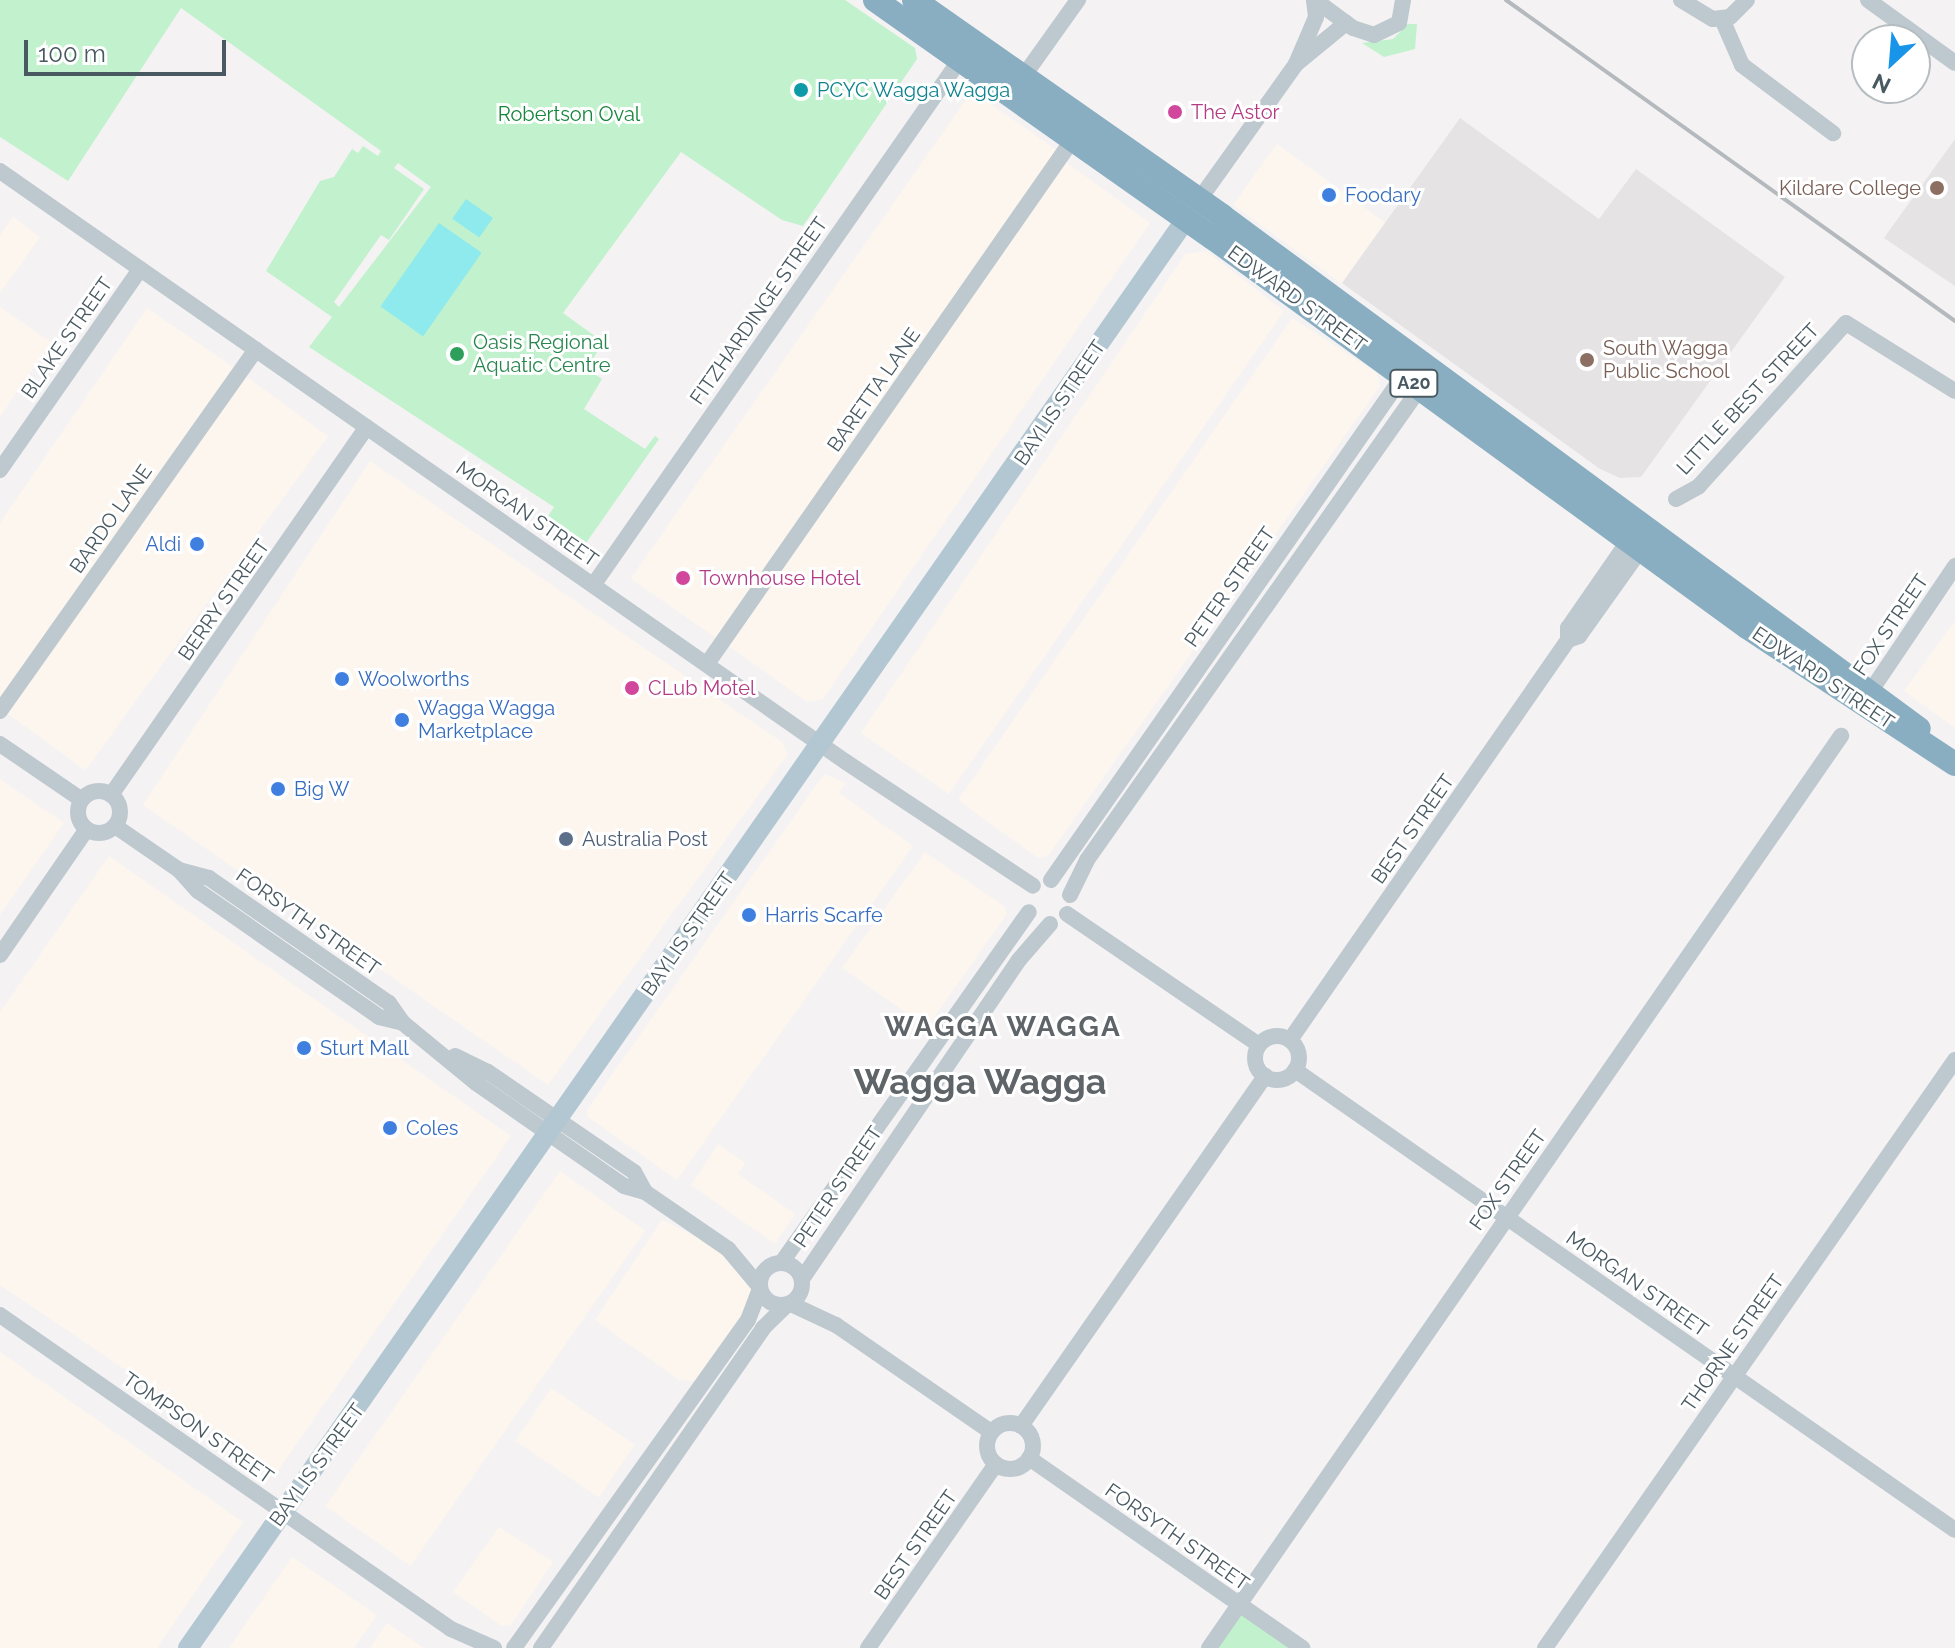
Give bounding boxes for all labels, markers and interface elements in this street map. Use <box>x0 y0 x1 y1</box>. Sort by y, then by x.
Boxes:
scale bar <box>28 24 230 74</box>
north arrow <box>1851 24 1931 104</box>
text: 100 m <box>38 39 106 68</box>
text: N <box>1868 68 1895 99</box>
place label: PCYC Wagga Wagga <box>817 78 1012 102</box>
marker: PCYC Wagga Wagga <box>792 81 810 99</box>
place label: The Astor <box>1191 100 1280 124</box>
park label: Robertson Oval <box>498 102 640 126</box>
marker: The Astor <box>1166 103 1184 121</box>
place label: Kildare College <box>1779 176 1921 200</box>
marker: Kildare College <box>1928 179 1946 197</box>
place label: Foodary <box>1345 183 1421 207</box>
marker: Foodary <box>1320 186 1338 204</box>
street label: FITZHARDINGE STREET <box>685 213 833 409</box>
street label: EDWARD STREET <box>1223 241 1371 357</box>
street label: BLAKE STREET <box>16 273 118 403</box>
street label: LITTLE BEST STREET <box>1671 318 1825 480</box>
street label: BARETTA LANE <box>822 323 926 457</box>
place label: Oasis Regional Aquatic Centre <box>473 330 611 377</box>
street label: BAYLIS STREET <box>1009 336 1111 470</box>
place label: South Wagga Public School <box>1603 336 1730 383</box>
marker: Oasis Regional Aquatic Centre <box>448 345 466 363</box>
marker: South Wagga Public School <box>1578 351 1596 369</box>
road number: A20 <box>1388 369 1440 397</box>
street label: MORGAN STREET <box>451 456 603 572</box>
street label: BARDO LANE <box>65 460 157 578</box>
street label: PETER STREET <box>1180 522 1280 652</box>
place label: Aldi <box>145 532 181 556</box>
street label: BERRY STREET <box>173 535 275 665</box>
marker: Aldi <box>188 535 206 553</box>
place label: Townhouse Hotel <box>699 566 860 590</box>
marker: Townhouse Hotel <box>674 569 692 587</box>
street label: FOX STREET <box>1848 570 1934 680</box>
street label: EDWARD STREET <box>1748 622 1898 734</box>
place label: Woolworths <box>358 667 469 691</box>
marker: Woolworths <box>333 670 351 688</box>
place label: CLub Motel <box>648 676 755 700</box>
marker: CLub Motel <box>623 679 641 697</box>
place label: Wagga Wagga Marketplace <box>418 696 556 743</box>
marker: Wagga Wagga Marketplace <box>393 711 411 729</box>
street label: BEST STREET <box>1366 769 1460 889</box>
place label: Big W <box>294 777 350 801</box>
marker: Big W <box>269 780 287 798</box>
place label: Australia Post <box>582 827 708 851</box>
marker: Australia Post <box>557 830 575 848</box>
street label: FORSYTH STREET <box>231 863 385 981</box>
street label: BAYLIS STREET <box>636 867 740 1001</box>
place label: Harris Scarfe <box>765 903 883 927</box>
marker: Harris Scarfe <box>740 906 758 924</box>
district label: WAGGA WAGGA <box>883 1010 1123 1044</box>
place label: Sturt Mall <box>320 1036 409 1060</box>
marker: Sturt Mall <box>295 1039 313 1057</box>
district label: Wagga Wagga <box>853 1060 1107 1104</box>
place label: Coles <box>406 1116 458 1140</box>
marker: Coles <box>381 1119 399 1137</box>
street label: PETER STREET <box>789 1122 887 1252</box>
street label: FOX STREET <box>1464 1125 1552 1235</box>
street label: MORGAN STREET <box>1561 1226 1713 1342</box>
street label: THORNE STREET <box>1677 1270 1789 1416</box>
street label: TOMPSON STREET <box>118 1367 278 1489</box>
street label: BAYLIS STREET <box>264 1399 370 1531</box>
street label: FORSYTH STREET <box>1100 1478 1254 1596</box>
street label: BEST STREET <box>869 1485 963 1605</box>

